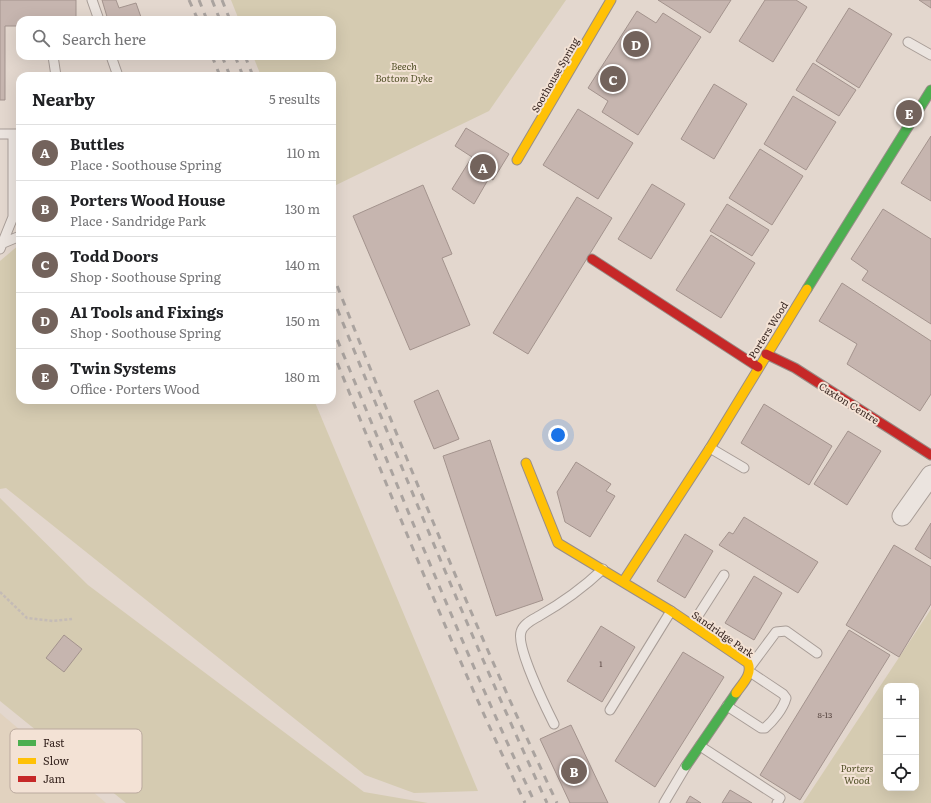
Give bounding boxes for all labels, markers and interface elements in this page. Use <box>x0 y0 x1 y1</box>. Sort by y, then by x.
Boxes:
search box <box>16 16 336 60</box>
icon: search <box>30 27 52 49</box>
text: Search here <box>62 27 146 50</box>
pin: D <box>623 29 649 59</box>
street label: Soothouse Spring <box>527 34 582 115</box>
park label: Beech Bottom Dyke <box>375 58 433 85</box>
pin: C <box>600 64 626 94</box>
text: Nearby <box>32 86 95 111</box>
text: 5 results <box>269 89 320 108</box>
pin: E <box>896 98 922 128</box>
text: Buttles <box>70 132 124 155</box>
text: A <box>40 143 50 162</box>
text: 110 m <box>287 143 320 162</box>
pin: A <box>470 152 496 182</box>
text: Place · Soothouse Spring <box>70 155 221 174</box>
text: Porters Wood House <box>70 188 225 211</box>
text: B <box>41 199 49 218</box>
text: 130 m <box>285 199 320 218</box>
text: Place · Sandridge Park <box>70 211 206 230</box>
text: Todd Doors <box>70 244 158 267</box>
text: C <box>40 255 50 274</box>
text: 140 m <box>285 255 320 274</box>
text: Shop · Soothouse Spring <box>70 267 221 286</box>
street label: Porters Wood <box>744 298 791 361</box>
text: A1 Tools and Fixings <box>70 300 223 323</box>
text: D <box>40 311 50 330</box>
text: 150 m <box>285 311 320 330</box>
text: Shop · Soothouse Spring <box>70 323 221 342</box>
text: Twin Systems <box>70 356 176 379</box>
text: E <box>41 367 49 386</box>
text: 180 m <box>285 367 320 386</box>
street label: Caxton Centre <box>816 378 882 427</box>
text: Office · Porters Wood <box>70 379 200 398</box>
your location <box>548 425 568 445</box>
street label: Sandridge Park <box>689 607 758 661</box>
house number: 1 <box>599 658 603 669</box>
map controls <box>883 683 919 791</box>
button: + <box>883 683 919 719</box>
house number: 8-13 <box>818 709 832 720</box>
button: − <box>883 719 919 755</box>
legend <box>10 729 142 793</box>
text: Fast <box>43 734 65 750</box>
text: Slow <box>43 752 69 768</box>
button: locate <box>883 755 919 791</box>
pin: B <box>561 756 587 786</box>
park label: Porters Wood <box>841 760 873 787</box>
text: Jam <box>43 770 66 786</box>

